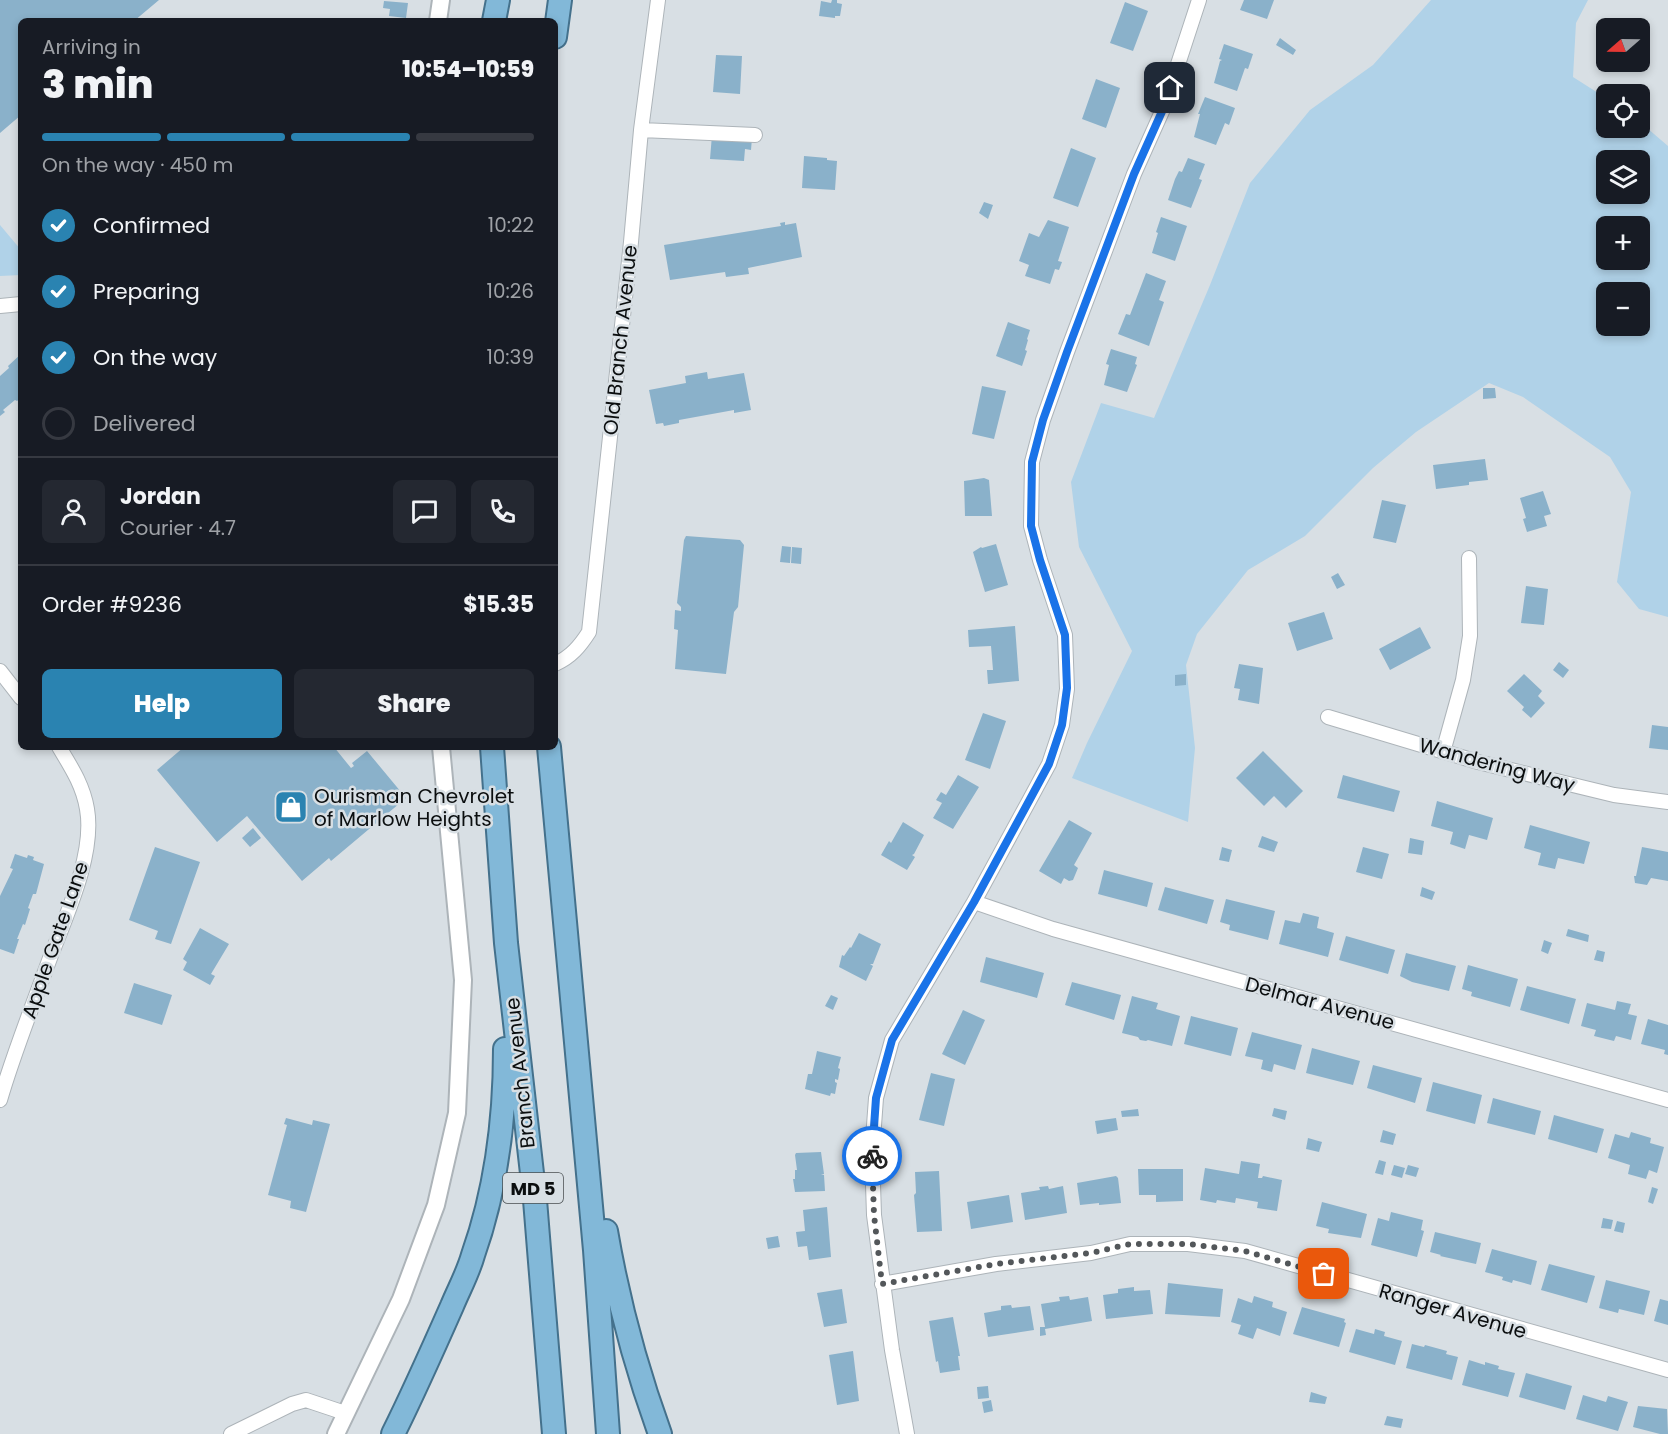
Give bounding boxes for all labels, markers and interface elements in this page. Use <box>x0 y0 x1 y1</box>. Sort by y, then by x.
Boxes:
north arrow <box>1596 18 1650 72</box>
map controls <box>1596 18 1650 336</box>
text: Arriving in <box>42 33 141 61</box>
text: 10:54–10:59 <box>402 54 534 85</box>
text: 3 min <box>42 57 154 112</box>
pin <box>1144 62 1195 113</box>
icon: home <box>1153 71 1186 104</box>
button: locate <box>1596 84 1650 138</box>
button: layers <box>1596 150 1650 204</box>
text: On the way · 450 m <box>42 151 233 179</box>
icon: check <box>42 209 75 242</box>
text: Confirmed <box>93 210 210 241</box>
text: 10:22 <box>488 211 534 239</box>
button: + <box>1596 216 1650 270</box>
street label: Old Branch Avenue <box>596 244 644 436</box>
icon: check <box>42 275 75 308</box>
text: Preparing <box>93 276 200 307</box>
text: 10:26 <box>487 277 534 305</box>
button: − <box>1596 282 1650 336</box>
icon: check <box>42 341 75 374</box>
text: On the way <box>93 342 217 373</box>
text: 10:39 <box>486 343 534 371</box>
text: Delivered <box>93 408 196 439</box>
button: person <box>42 480 105 543</box>
button: chat <box>393 480 456 543</box>
button: phone <box>471 480 534 543</box>
text: Jordan <box>120 481 201 512</box>
text: Courier · 4.7 <box>120 514 236 542</box>
text: Order #9236 <box>42 589 182 620</box>
text: $15.35 <box>463 589 534 620</box>
button: Help <box>42 669 282 738</box>
button: Share <box>294 669 534 738</box>
street label: Wandering Way <box>1416 731 1578 799</box>
place label: Ourisman Chevrolet of Marlow Heights <box>314 782 514 833</box>
shop icon: Ourisman Chevrolet of Marlow Heights <box>273 789 309 825</box>
street label: Apple Gate Lane <box>15 858 95 1022</box>
street label: Delmar Avenue <box>1242 970 1398 1036</box>
street label: Branch Avenue <box>498 996 542 1150</box>
courier <box>842 1126 902 1186</box>
icon: bike <box>856 1140 889 1173</box>
road number: MD 5 <box>503 1173 563 1203</box>
pin <box>1298 1248 1349 1299</box>
icon: bag <box>1307 1257 1340 1290</box>
street label: Ranger Avenue <box>1376 1277 1530 1345</box>

